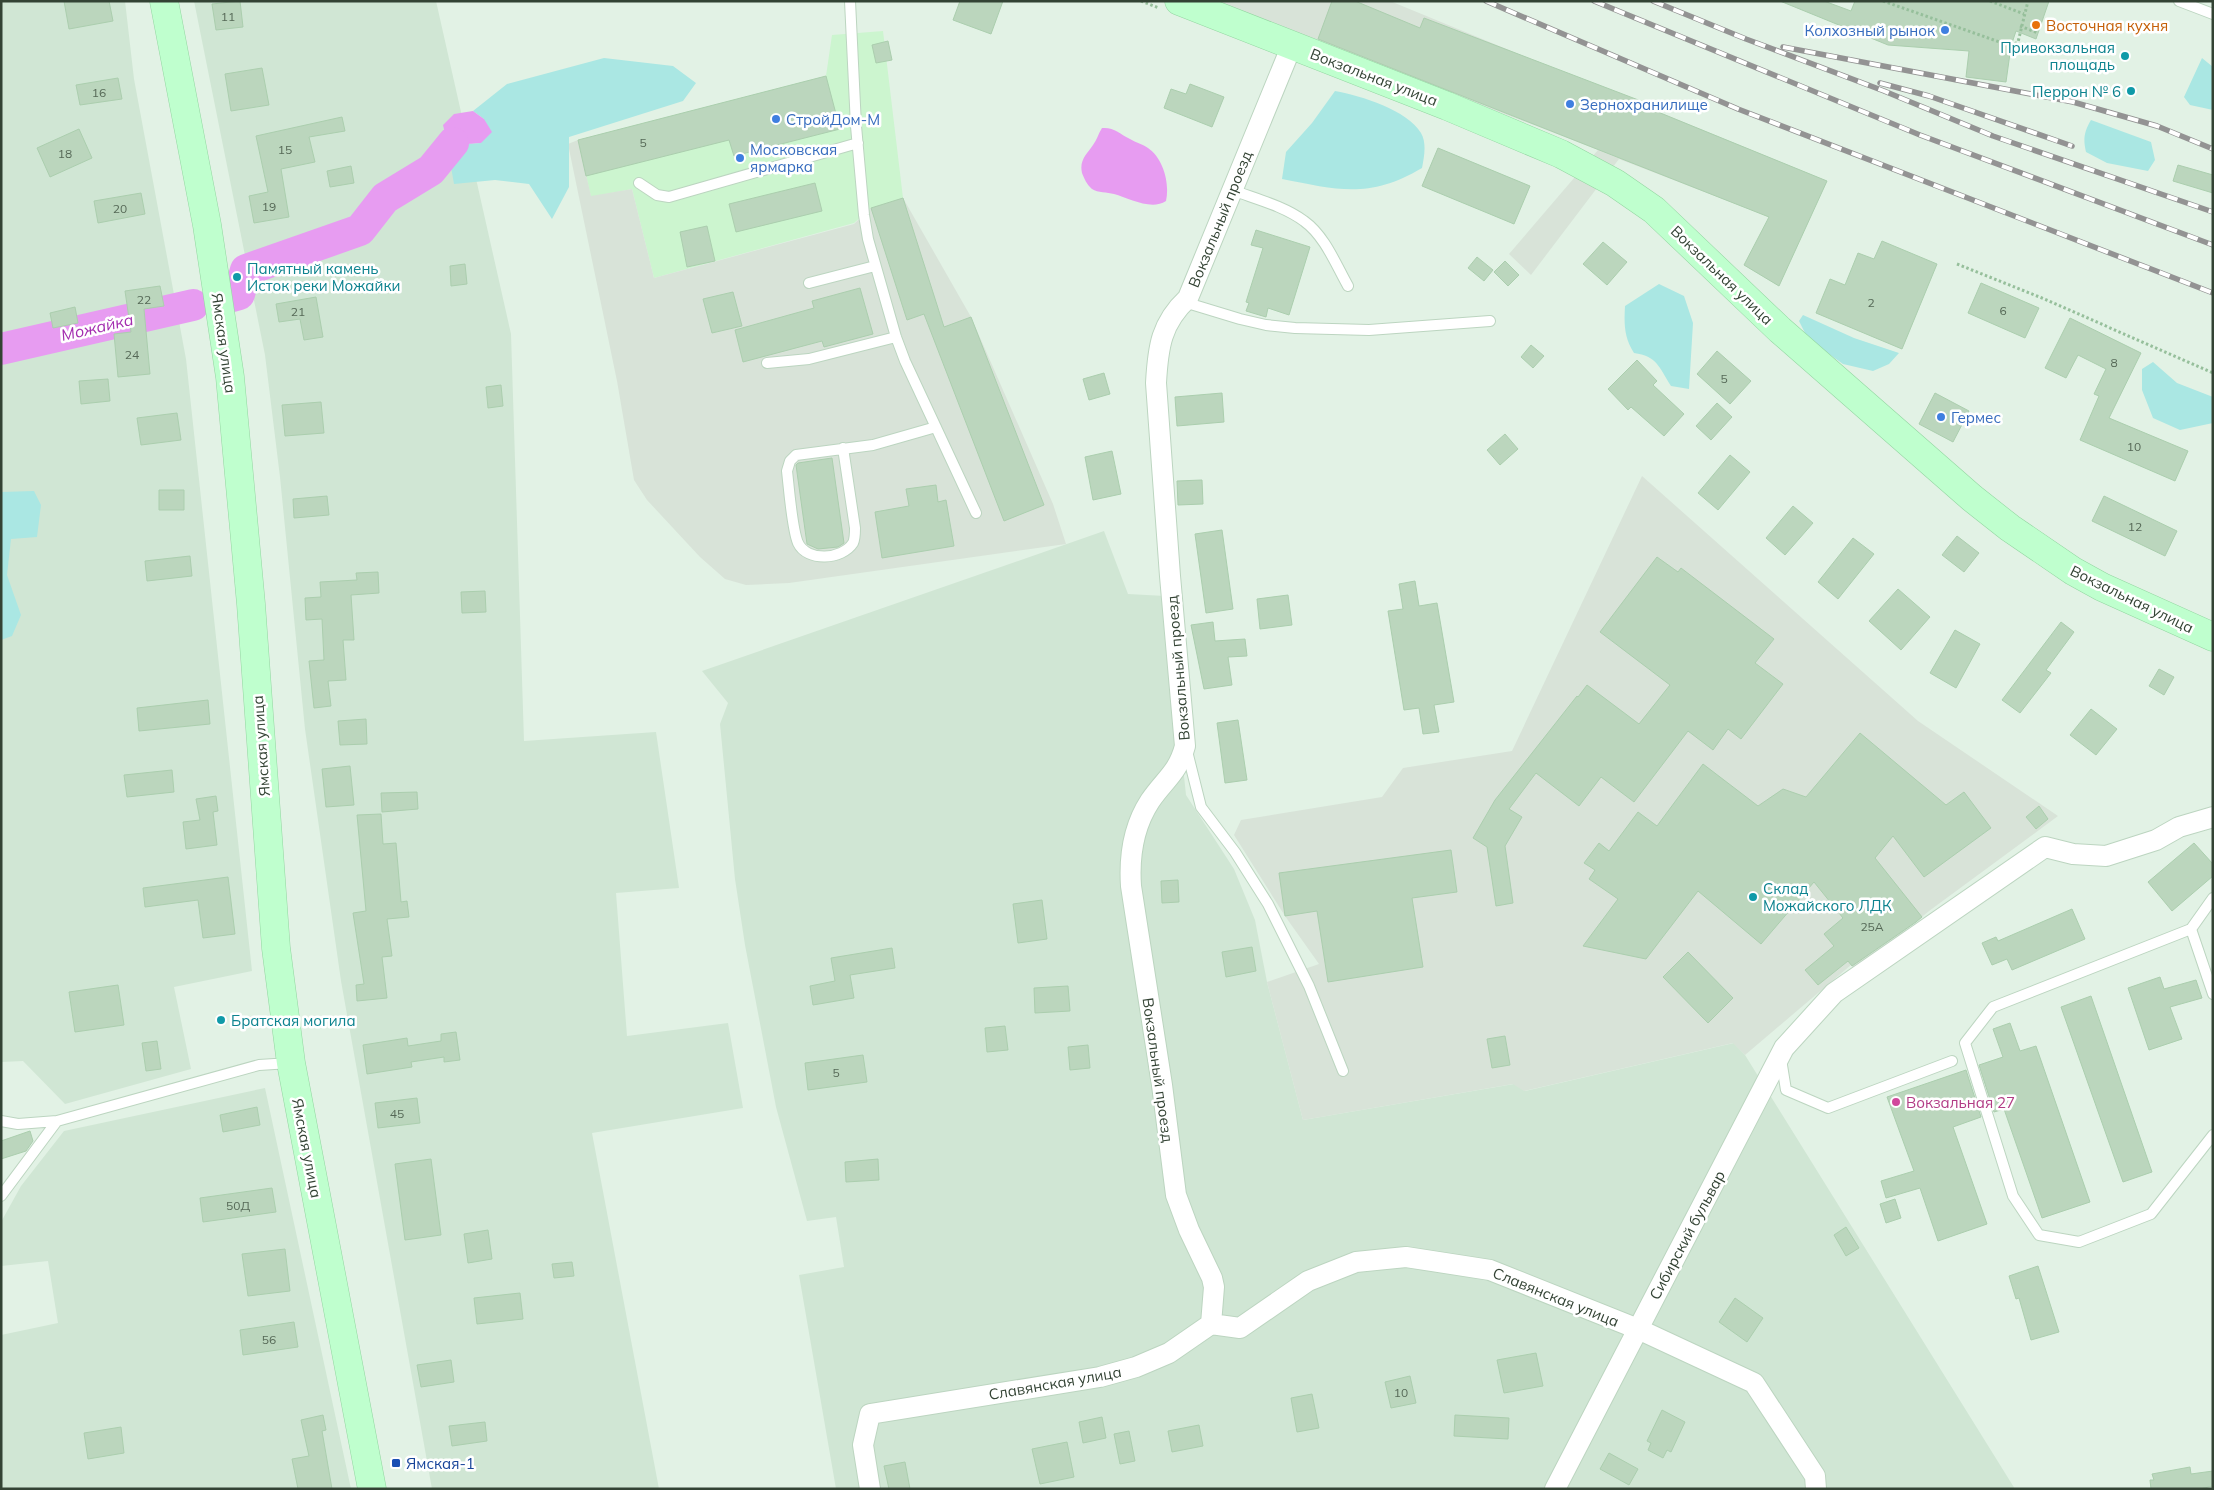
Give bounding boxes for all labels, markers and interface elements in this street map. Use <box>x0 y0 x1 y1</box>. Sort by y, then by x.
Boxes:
house number: 11 <box>221 9 235 24</box>
place label: Восточная кухня <box>2046 16 2168 35</box>
marker: Восточная кухня <box>2030 19 2042 31</box>
place label: Колхозный рынок <box>1804 21 1936 40</box>
marker: Колхозный рынок <box>1939 24 1951 36</box>
place label: Привокзальная площадь <box>2000 38 2115 74</box>
street label: Вокзальная улица <box>1308 44 1440 110</box>
marker: Привокзальная площадь <box>2119 50 2131 62</box>
place label: Перрон № 6 <box>2032 82 2121 101</box>
house number: 16 <box>92 85 106 100</box>
marker: Перрон № 6 <box>2125 85 2137 97</box>
place label: Зернохранилище <box>1580 95 1708 114</box>
marker: Зернохранилище <box>1564 98 1576 110</box>
place label: СтройДом-М <box>786 110 880 129</box>
marker: СтройДом-М <box>770 113 782 125</box>
house number: 5 <box>639 135 647 150</box>
place label: Московская ярмарка <box>750 140 837 176</box>
house number: 15 <box>278 142 292 157</box>
house number: 18 <box>58 146 72 161</box>
street label: Вокзальный проезд <box>1184 148 1256 290</box>
marker: Московская ярмарка <box>734 152 746 164</box>
house number: 19 <box>262 199 276 214</box>
house number: 20 <box>113 201 127 216</box>
street label: Вокзальная улица <box>1667 221 1777 329</box>
place label: Памятный камень Исток реки Можайки <box>247 259 400 295</box>
marker: Памятный камень Исток реки Можайки <box>231 271 243 283</box>
house number: 22 <box>137 292 151 307</box>
street label: Ямская улица <box>208 292 240 394</box>
house number: 2 <box>1867 295 1875 310</box>
house number: 6 <box>1999 303 2007 318</box>
house number: 21 <box>291 304 305 319</box>
water label: Можайка <box>59 309 135 345</box>
house number: 24 <box>125 347 139 362</box>
house number: 8 <box>2110 355 2118 370</box>
house number: 5 <box>1720 371 1728 386</box>
place label: Гермес <box>1951 408 2001 427</box>
marker: Гермес <box>1935 411 1947 423</box>
house number: 10 <box>2127 439 2141 454</box>
house number: 12 <box>2128 519 2142 534</box>
street label: Вокзальная улица <box>2067 561 2197 637</box>
street label: Вокзальный проезд <box>1162 595 1194 741</box>
street label: Ямская улица <box>248 695 274 797</box>
place label: Склад Можайского ЛДК <box>1763 879 1892 915</box>
marker: Склад Можайского ЛДК <box>1747 891 1759 903</box>
house number: 25А <box>1860 919 1884 934</box>
street label: Вокзальный проезд <box>1138 997 1178 1143</box>
place label: Братская могила <box>231 1011 356 1030</box>
marker: Братская могила <box>215 1014 227 1026</box>
house number: 5 <box>832 1065 840 1080</box>
place label: Вокзальная 27 <box>1906 1093 2015 1112</box>
marker: Вокзальная 27 <box>1890 1096 1902 1108</box>
street label: Ямская улица <box>288 1097 326 1199</box>
house number: 45 <box>390 1106 404 1121</box>
street label: Сибирский бульвар <box>1645 1167 1729 1303</box>
house number: 50Д <box>226 1198 250 1213</box>
street label: Славянская улица <box>1490 1263 1622 1331</box>
house number: 56 <box>262 1332 276 1347</box>
street label: Славянская улица <box>987 1362 1123 1404</box>
house number: 10 <box>1394 1385 1408 1400</box>
place label: Ямская-1 <box>406 1454 475 1473</box>
marker: Ямская-1 <box>390 1457 402 1469</box>

